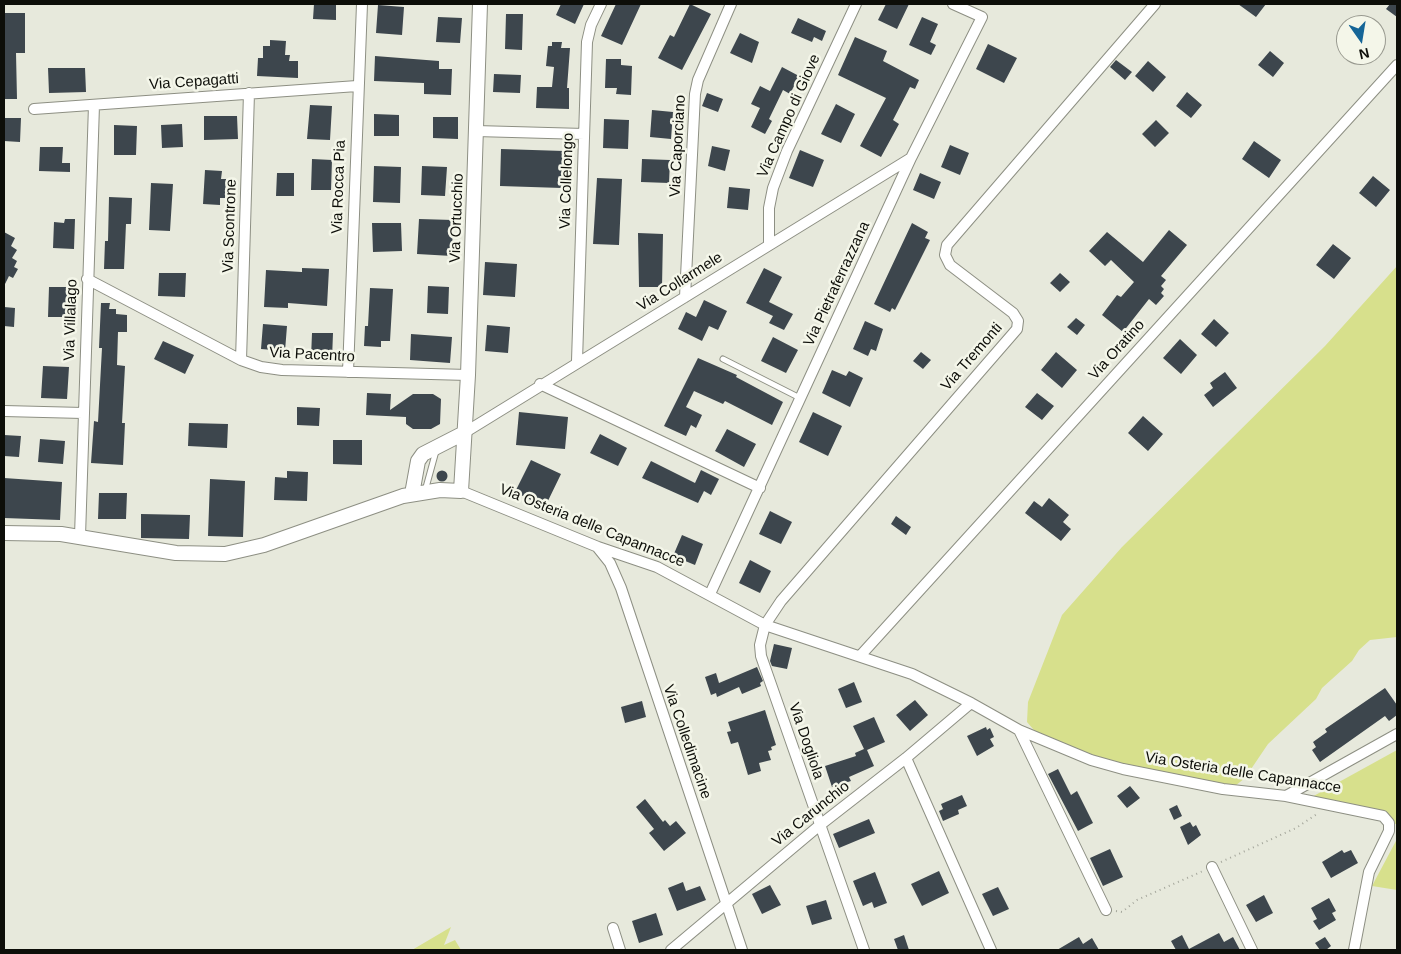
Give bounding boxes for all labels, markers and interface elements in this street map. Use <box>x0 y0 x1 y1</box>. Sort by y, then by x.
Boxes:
north arrow <box>1336 15 1386 65</box>
text: N <box>1357 45 1371 63</box>
street label: Via Campo di Giove <box>754 52 824 180</box>
street label: Via Cepagatti <box>149 70 239 94</box>
street label: Via Caporciano <box>666 94 690 198</box>
street label: Via Collelongo <box>556 132 578 230</box>
street label: Via Rocca Pia <box>328 140 350 234</box>
street label: Via Ortucchio <box>446 173 468 263</box>
street label: Via Scontrone <box>219 179 241 273</box>
street label: Via Pietraferrazzana <box>800 219 874 349</box>
street label: Via Collarmele <box>634 249 726 315</box>
street label: Via Villalago <box>61 279 81 361</box>
street label: Via Oratino <box>1085 316 1149 384</box>
street label: Via Tremonti <box>938 319 1006 395</box>
street label: Via Pacentro <box>269 344 355 366</box>
street label: Via Osteria delle Capannacce <box>497 481 687 571</box>
street label: Via Colledimacine <box>659 682 715 802</box>
street label: Via Dogliola <box>785 700 827 782</box>
street label: Via Osteria delle Capannacce <box>1144 749 1342 797</box>
street label: Via Carunchio <box>769 777 853 851</box>

